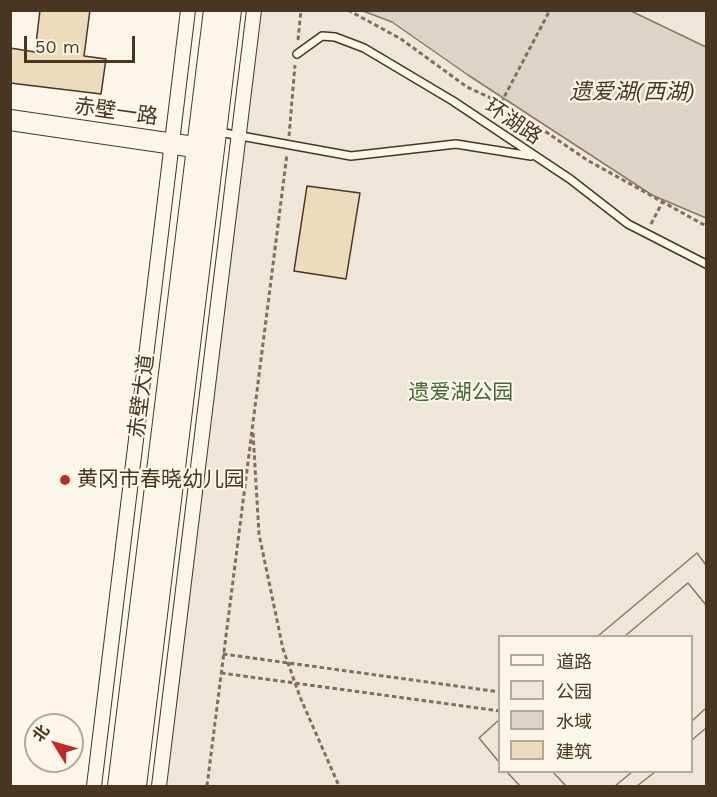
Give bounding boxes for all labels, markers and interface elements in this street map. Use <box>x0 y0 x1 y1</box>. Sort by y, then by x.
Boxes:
scale bar <box>27 24 138 62</box>
text: 50 m <box>35 36 80 57</box>
water label: 遗爱湖(西湖) <box>569 80 695 106</box>
street label: 赤壁一路 <box>73 94 159 130</box>
street label: 环湖路 <box>480 94 546 150</box>
street label: 赤壁大道 <box>124 353 160 439</box>
park label: 遗爱湖公园 <box>409 380 513 406</box>
place label: 黄冈市春晓幼儿园 <box>77 467 245 493</box>
marker: 黄冈市春晓幼儿园 <box>58 473 72 487</box>
legend <box>498 635 693 773</box>
text: 道路 <box>556 651 592 672</box>
text: 公园 <box>556 681 592 702</box>
text: 水域 <box>556 711 592 732</box>
north arrow <box>24 713 84 773</box>
text: 北 <box>28 721 53 745</box>
text: 建筑 <box>556 741 592 762</box>

